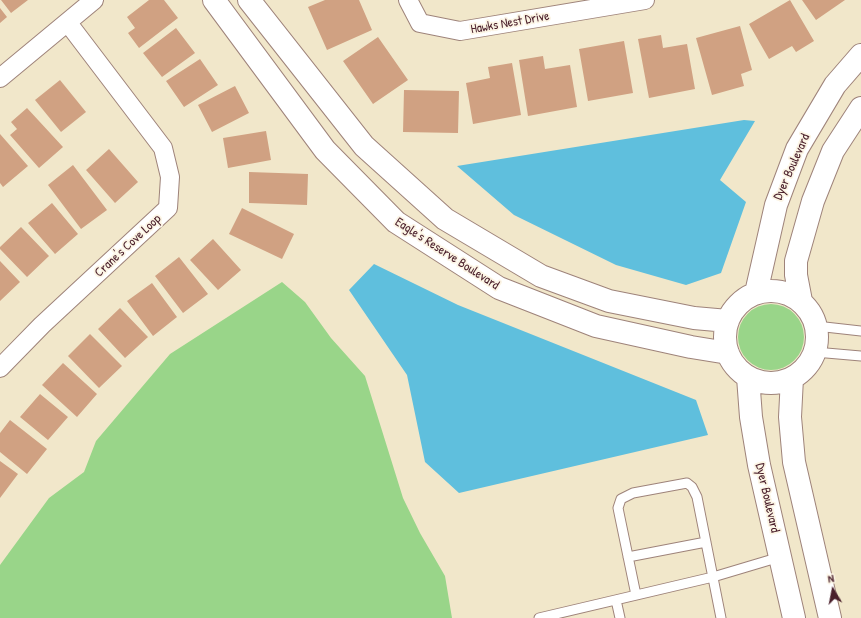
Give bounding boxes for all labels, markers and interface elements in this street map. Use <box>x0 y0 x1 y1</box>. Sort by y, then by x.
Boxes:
street label: Hawks Nest Drive <box>469 8 551 38</box>
street label: Dyer Boulevard <box>770 131 814 203</box>
street label: Crane's Cove Loop <box>92 211 164 281</box>
street label: Eagle's Reserve Boulevard <box>392 214 502 294</box>
street label: Dyer Boulevard <box>751 462 783 534</box>
north arrow <box>813 570 853 610</box>
text: N <box>827 571 835 586</box>

